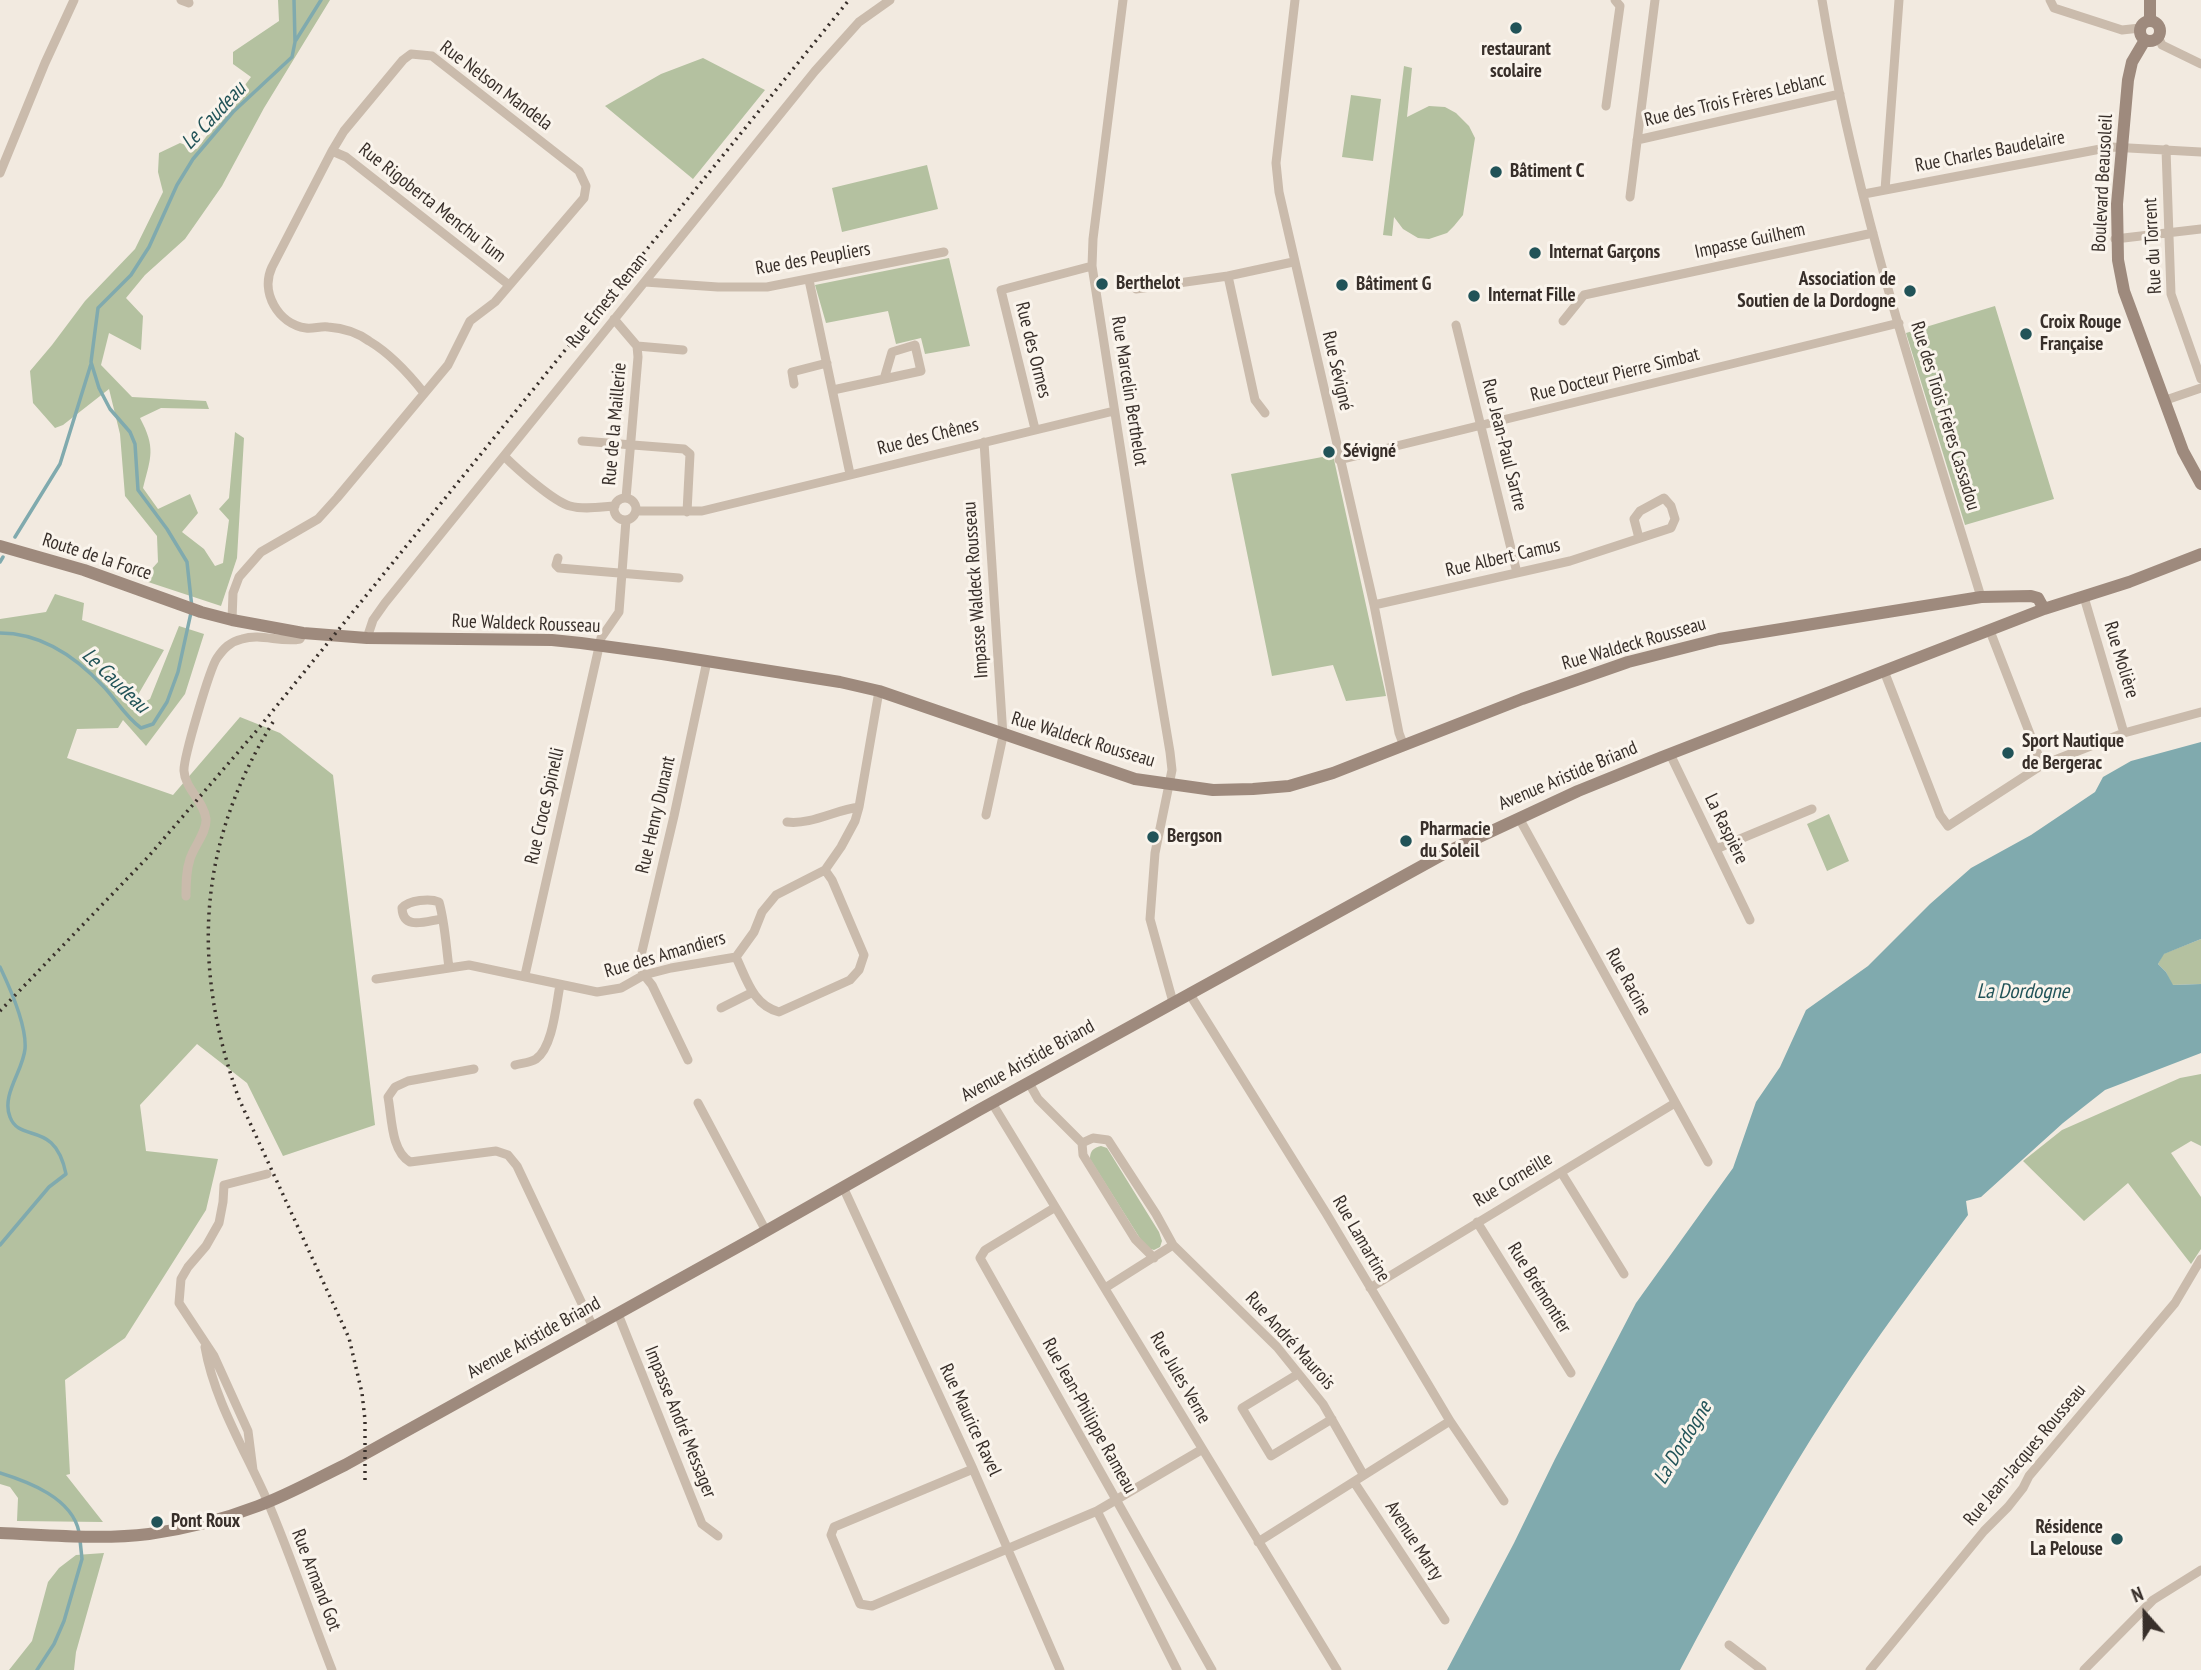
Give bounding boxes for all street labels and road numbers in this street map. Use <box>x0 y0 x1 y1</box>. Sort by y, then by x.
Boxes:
street label: Rue Nelson Mandela <box>435 36 557 136</box>
street label: Rue des Trois Frères Leblanc <box>1642 68 1828 132</box>
street label: Boulevard Beausoleil <box>2088 114 2118 252</box>
street label: Rue Charles Baudelaire <box>1913 126 2067 178</box>
street label: Rue Rigoberta Menchu Tum <box>354 138 510 268</box>
street label: Rue du Torrent <box>2139 197 2167 295</box>
street label: Impasse Guilhem <box>1693 218 1807 264</box>
street label: Rue des Peupliers <box>754 238 872 280</box>
street label: Rue Ernest Renan <box>562 249 652 353</box>
street label: Rue des Ormes <box>1010 300 1056 400</box>
street label: Rue Marcelin Berthelot <box>1106 315 1152 467</box>
street label: Rue des Trois Frères Cassadou <box>1905 319 1985 513</box>
street label: Rue Sévigné <box>1317 329 1357 413</box>
street label: Rue Docteur Pierre Simbat <box>1528 343 1702 407</box>
street label: Rue de la Maillerie <box>598 362 632 486</box>
street label: Rue Jean-Paul Sartre <box>1477 377 1531 513</box>
street label: Rue des Chênes <box>875 413 981 461</box>
street label: Impasse Waldeck Rousseau <box>958 501 994 679</box>
street label: Route de la Force <box>40 529 154 585</box>
street label: Rue Albert Camus <box>1444 534 1562 582</box>
street label: Rue Waldeck Rousseau <box>451 610 601 638</box>
street label: Rue Waldeck Rousseau <box>1559 613 1709 675</box>
street label: Rue Molière <box>2099 619 2143 701</box>
street label: Rue Waldeck Rousseau <box>1008 707 1158 773</box>
street label: Avenue Aristide Briand <box>1495 736 1641 816</box>
street label: Rue Croce Spinelli <box>520 745 570 867</box>
street label: Rue Henry Dunant <box>631 754 681 876</box>
street label: La Raspière <box>1699 790 1753 868</box>
street label: Rue des Amandiers <box>602 927 728 983</box>
street label: Rue Racine <box>1600 945 1656 1019</box>
street label: Avenue Aristide Briand <box>957 1015 1099 1107</box>
street label: Rue Corneille <box>1469 1148 1557 1212</box>
street label: Rue Lamartine <box>1327 1192 1395 1286</box>
street label: Rue Brémontier <box>1502 1238 1576 1338</box>
street label: Rue André Maurois <box>1240 1287 1340 1395</box>
street label: Avenue Aristide Briand <box>463 1292 605 1384</box>
street label: Rue Jules Verne <box>1145 1328 1215 1428</box>
street label: Rue Jean-Philippe Rameau <box>1037 1334 1141 1498</box>
street label: Impasse André Messager <box>639 1343 721 1501</box>
street label: Rue Maurice Ravel <box>934 1360 1006 1480</box>
street label: Rue Jean-Jacques Rousseau <box>1959 1380 2091 1530</box>
street label: Avenue Marty <box>1380 1497 1448 1585</box>
street label: Rue Armand Got <box>286 1526 346 1634</box>

